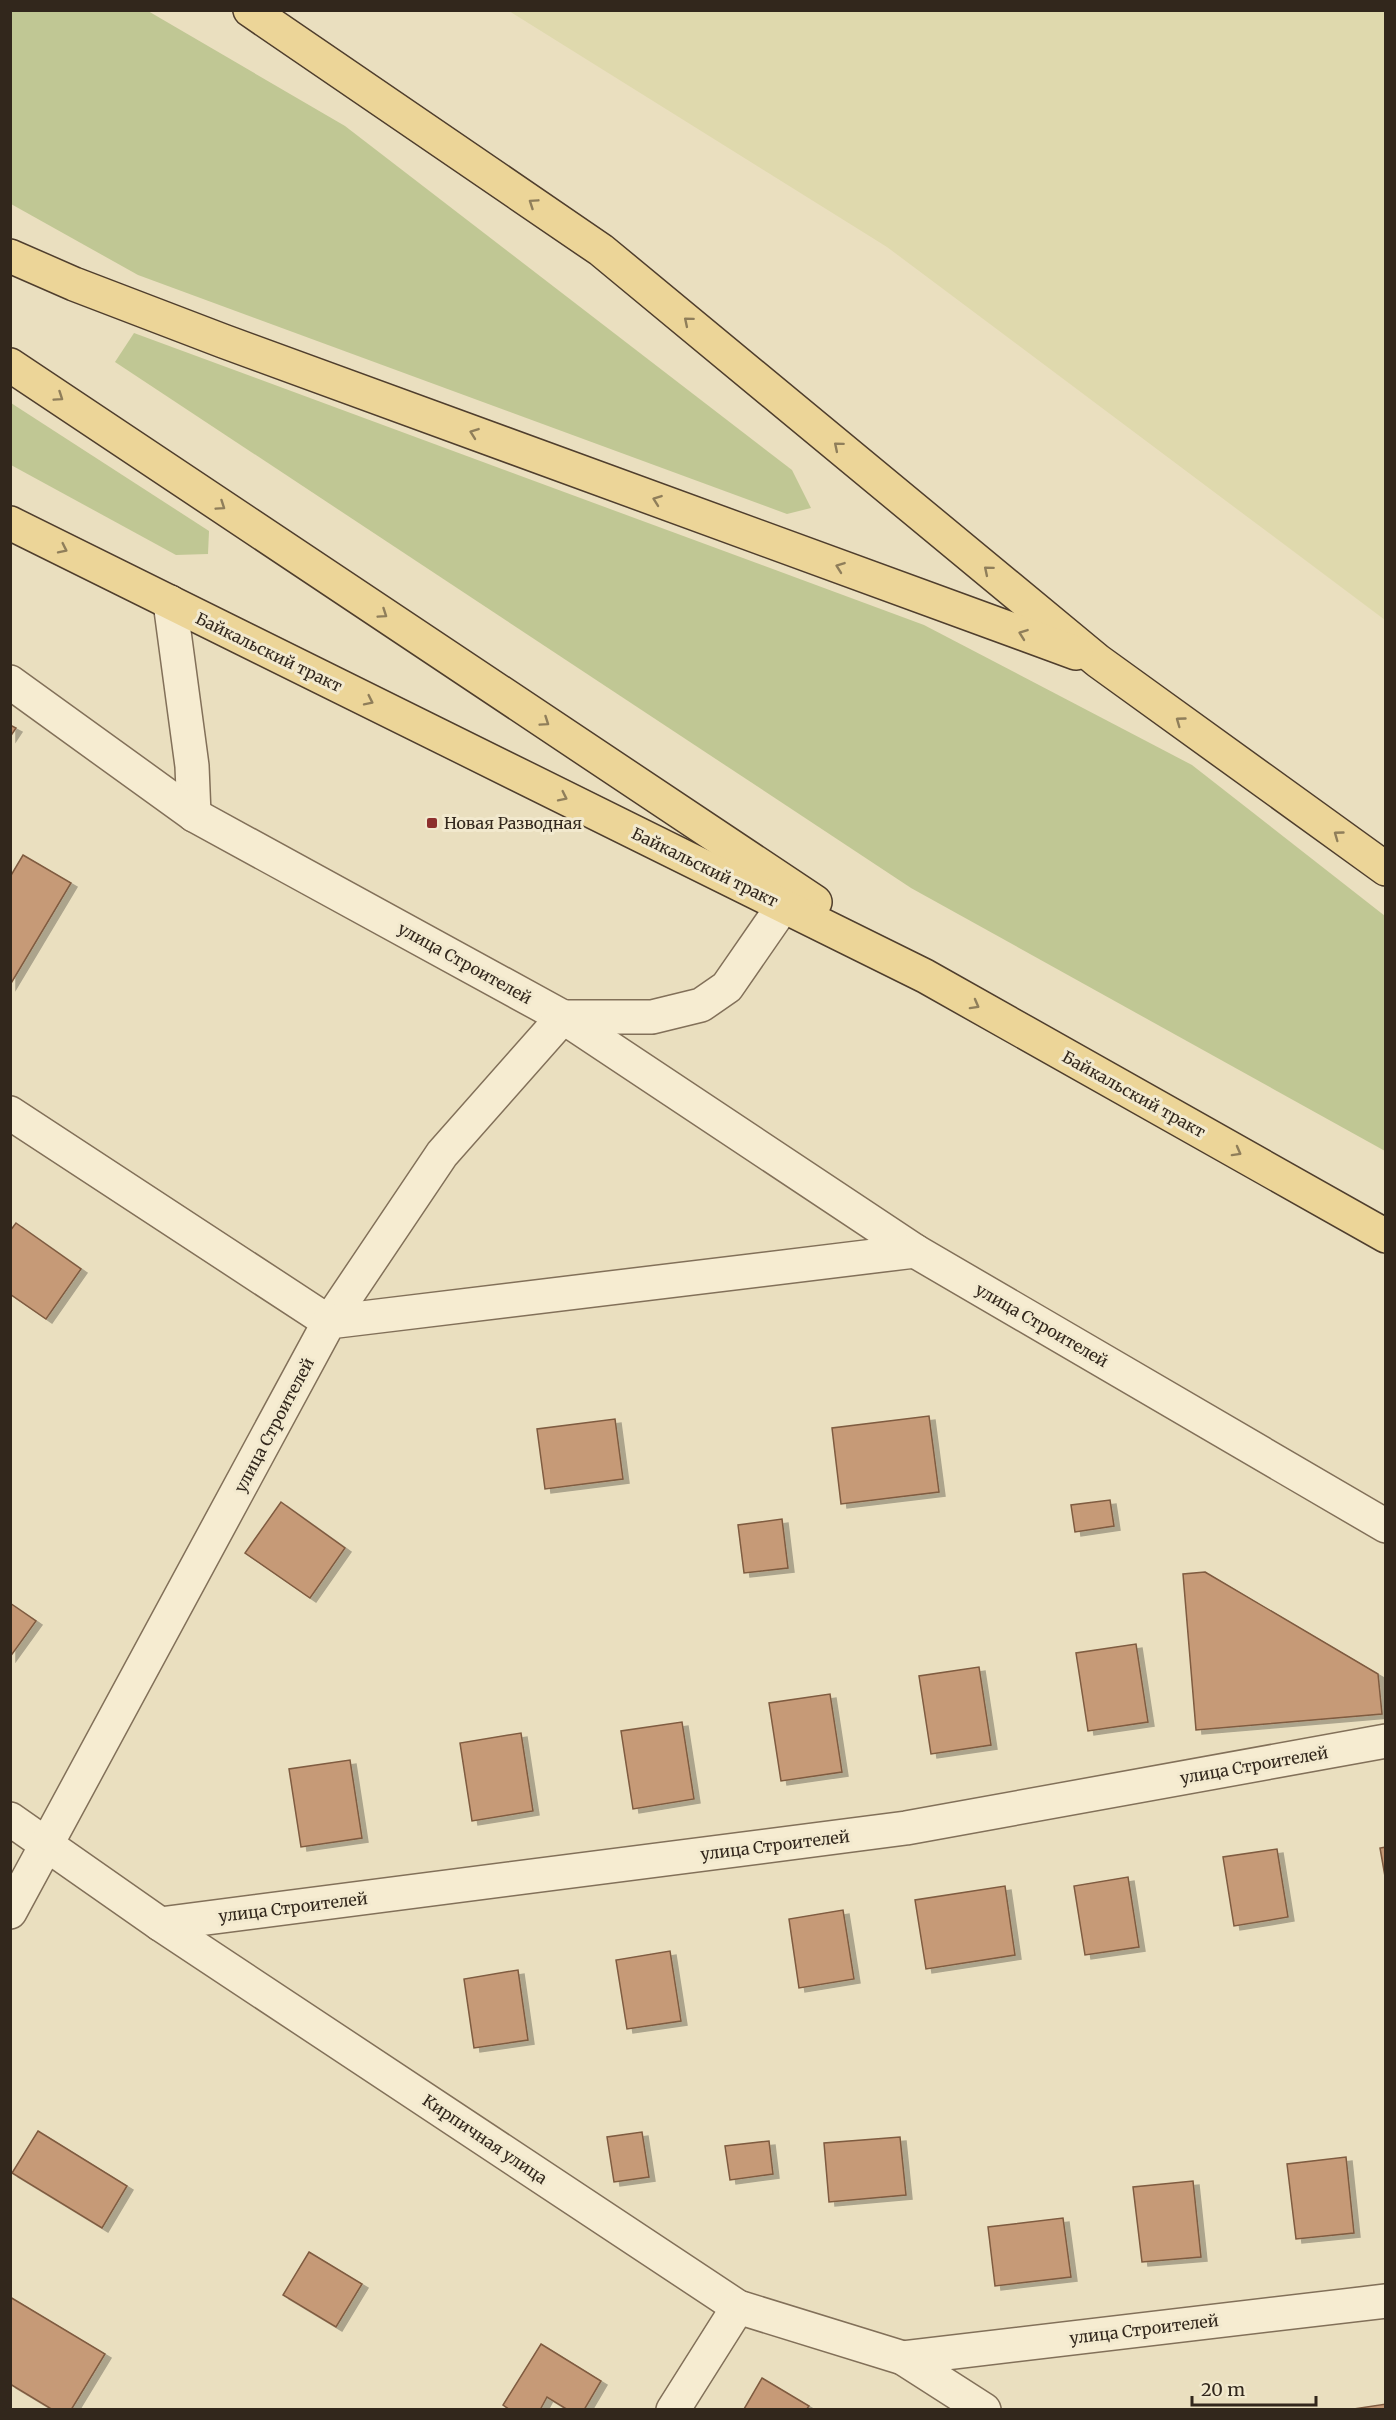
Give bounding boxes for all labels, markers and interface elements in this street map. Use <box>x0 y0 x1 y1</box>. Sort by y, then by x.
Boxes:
one-way arrow <box>529 199 540 210</box>
one-way arrow <box>684 318 695 329</box>
one-way arrow <box>53 390 63 402</box>
one-way arrow <box>469 428 480 440</box>
one-way arrow <box>834 442 845 453</box>
one-way arrow <box>652 495 663 507</box>
one-way arrow <box>214 499 225 510</box>
one-way arrow <box>56 542 67 554</box>
one-way arrow <box>835 562 846 574</box>
one-way arrow <box>984 567 995 578</box>
one-way arrow <box>377 607 388 618</box>
street label: Байкальский тракт <box>192 608 346 696</box>
one-way arrow <box>1018 629 1029 641</box>
one-way arrow <box>363 694 374 706</box>
one-way arrow <box>539 715 550 726</box>
one-way arrow <box>1176 717 1187 728</box>
one-way arrow <box>557 790 567 801</box>
place label: Новая Разводная <box>444 813 582 833</box>
marker: Новая Разводная <box>425 816 439 830</box>
street label: Байкальский тракт <box>628 823 782 911</box>
one-way arrow <box>1334 831 1345 842</box>
street label: улица Строителей <box>395 918 535 1008</box>
one-way arrow <box>969 997 980 1009</box>
street label: Байкальский тракт <box>1059 1046 1209 1142</box>
one-way arrow <box>1231 1145 1241 1156</box>
street label: улица Строителей <box>972 1279 1112 1371</box>
street label: улица Строителей <box>230 1354 318 1496</box>
street label: улица Строителей <box>1178 1742 1330 1788</box>
street label: улица Строителей <box>699 1826 851 1864</box>
street label: улица Строителей <box>217 1888 369 1926</box>
street label: Кирпичная улица <box>419 2090 551 2188</box>
street label: улица Строителей <box>1068 2310 1220 2348</box>
scale bar <box>1192 2369 1316 2407</box>
text: 20 m <box>1201 2378 1245 2401</box>

